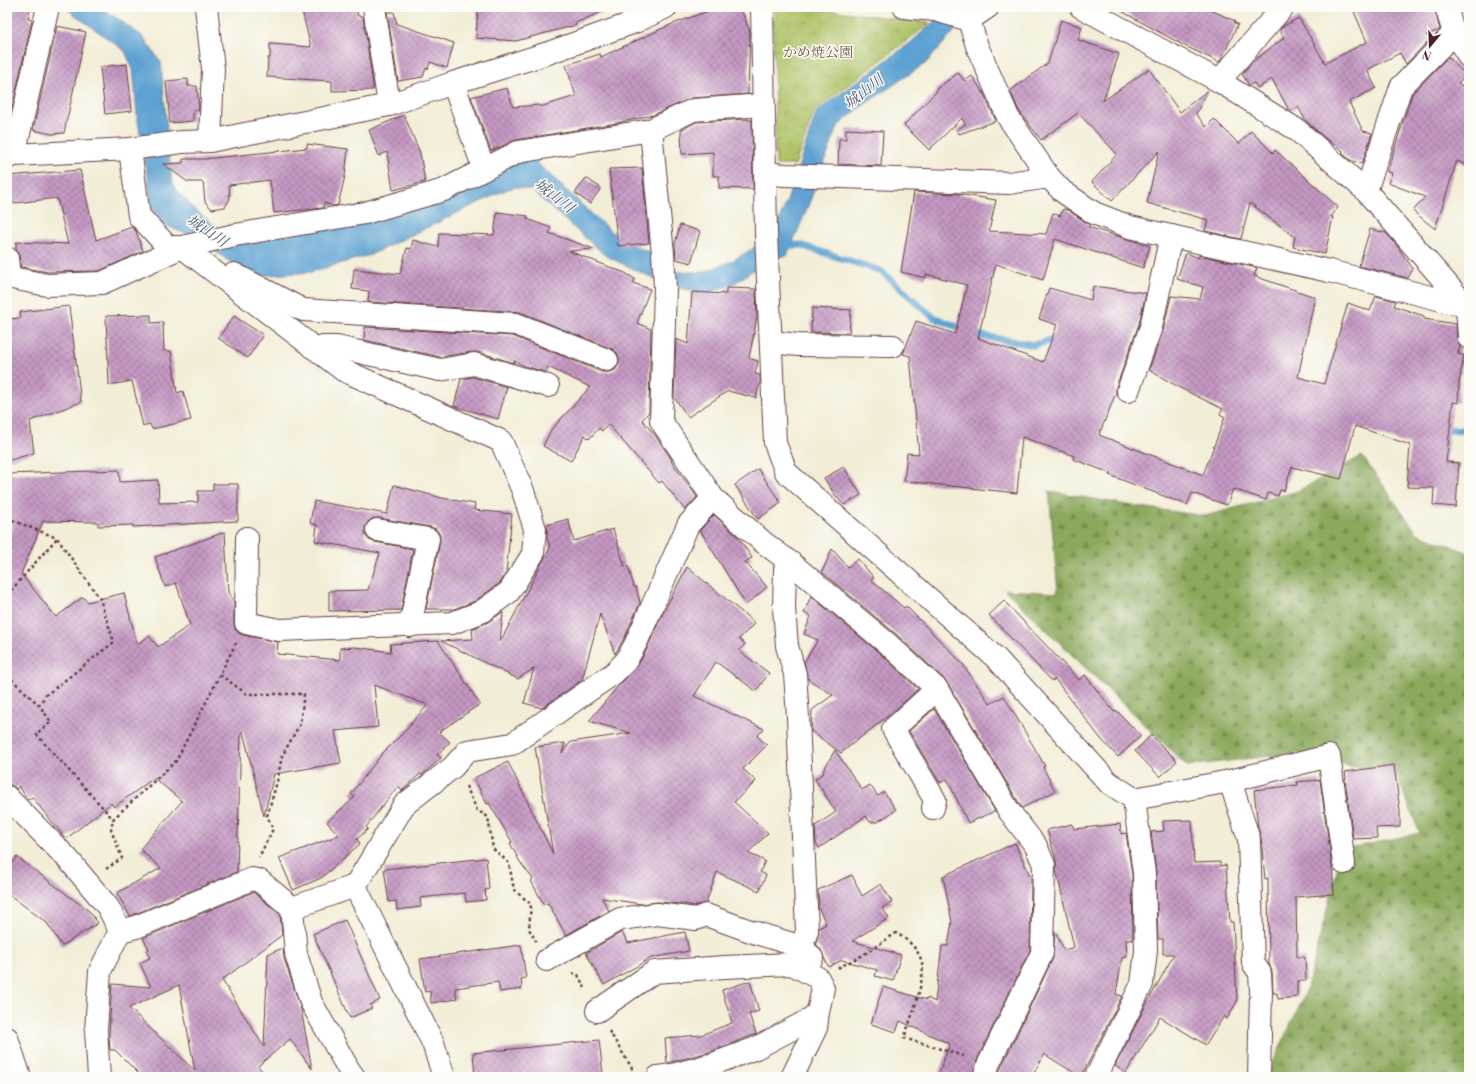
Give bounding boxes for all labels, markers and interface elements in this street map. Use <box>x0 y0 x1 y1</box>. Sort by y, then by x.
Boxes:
north arrow <box>1410 26 1450 66</box>
park label: かめ焼公園 <box>783 44 853 62</box>
text: N <box>1420 46 1433 63</box>
water label: 城山川 <box>840 69 889 113</box>
water label: 城山川 <box>530 175 579 219</box>
water label: 城山川 <box>183 211 233 253</box>

